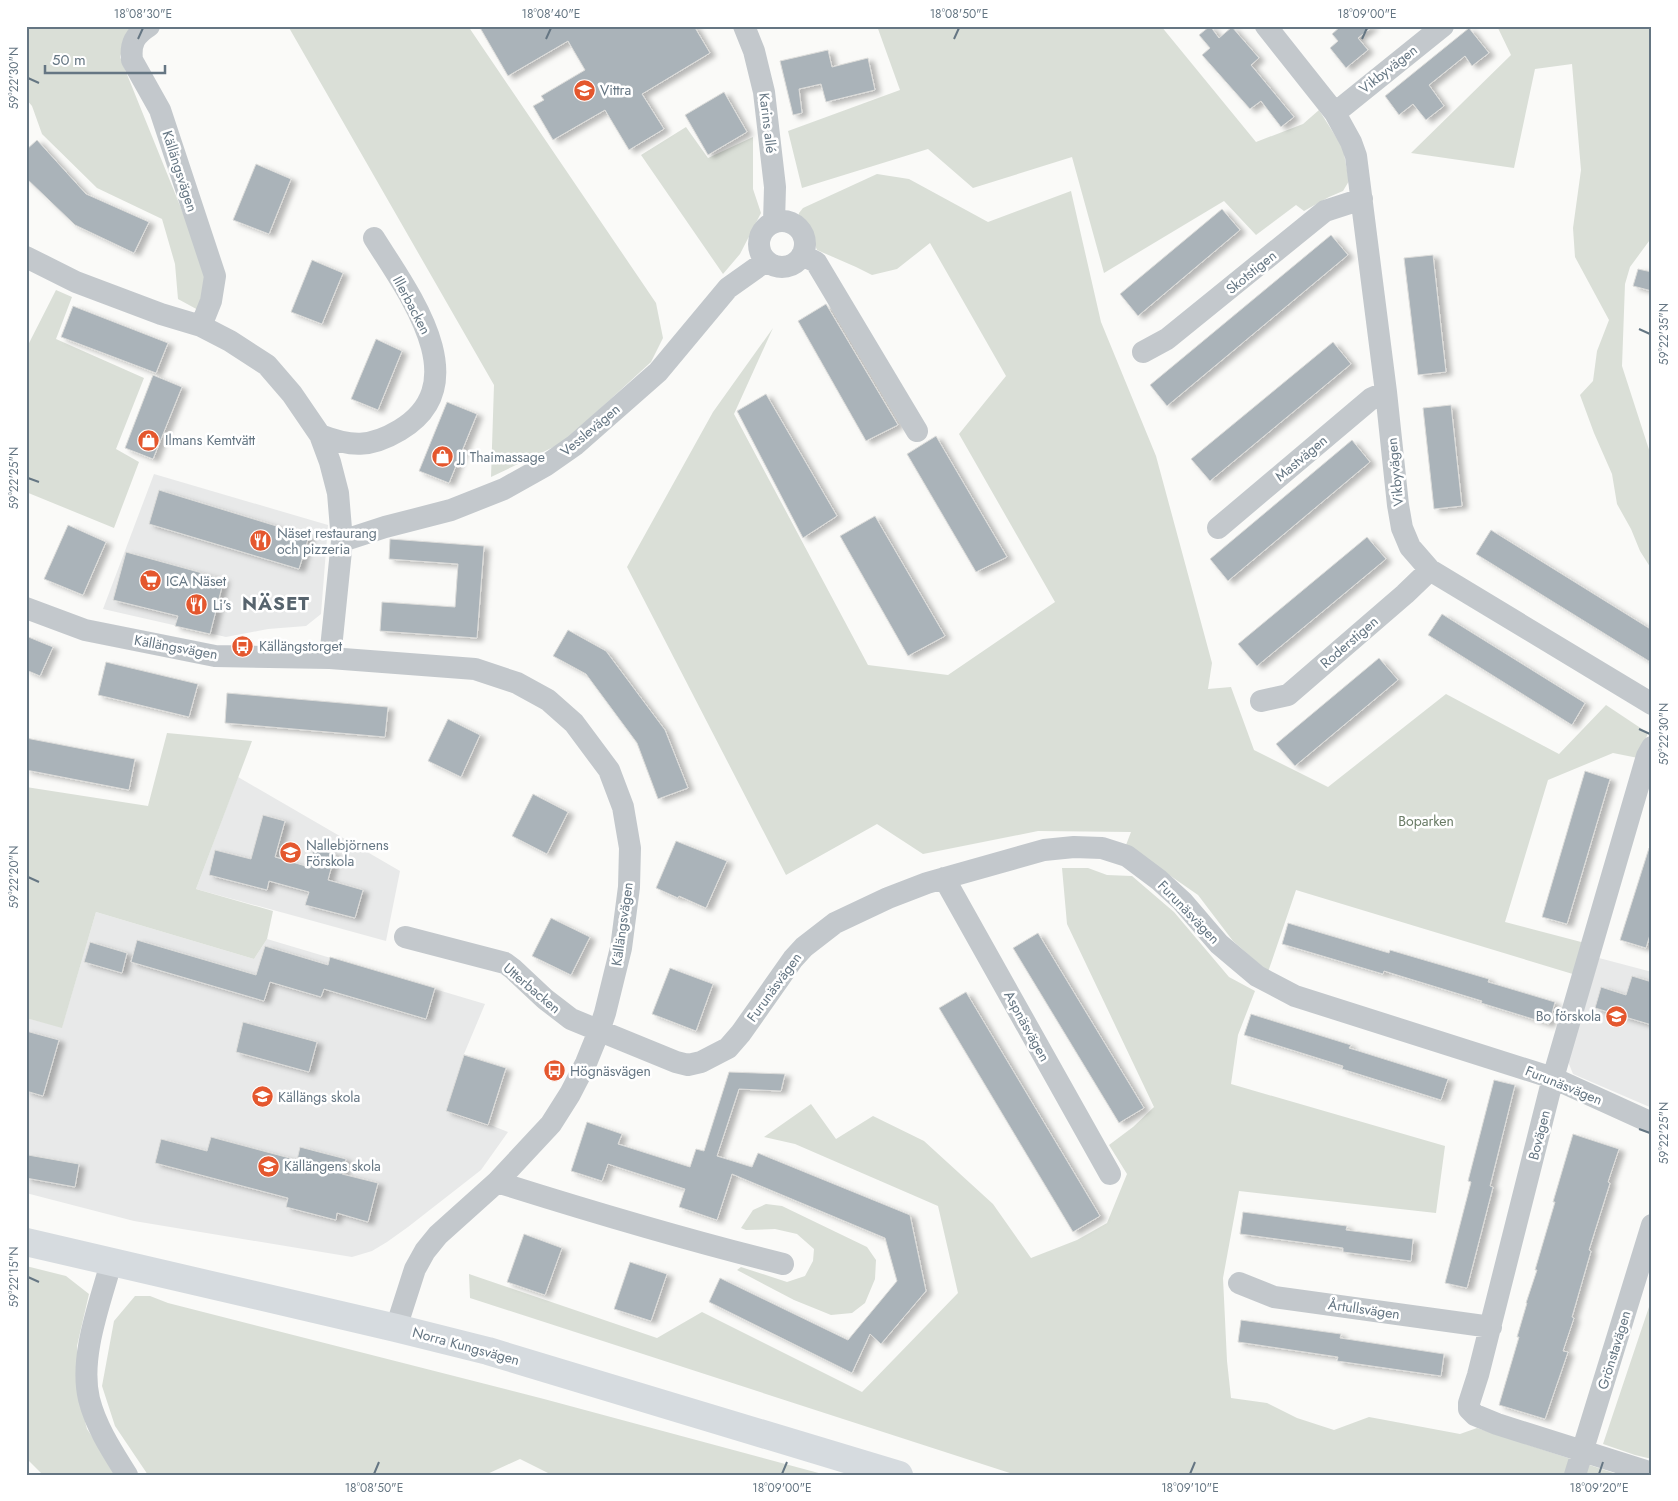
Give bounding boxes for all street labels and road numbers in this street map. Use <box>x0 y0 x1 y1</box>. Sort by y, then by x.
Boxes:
street label: Vikbyvägen <box>1355 40 1421 98</box>
street label: Karins allé <box>754 92 782 154</box>
street label: Källängsvägen <box>157 128 203 214</box>
street label: Skotstigen <box>1221 245 1281 299</box>
street label: Illerbacken <box>388 272 436 338</box>
street label: Vesslevägen <box>556 399 624 461</box>
street label: Mastvägen <box>1271 430 1331 486</box>
street label: Vikbyvägen <box>1381 437 1409 507</box>
street label: Roderstigen <box>1316 611 1382 673</box>
street label: Källängsvägen <box>133 630 219 664</box>
street label: Furunäsvägen <box>1154 876 1224 948</box>
street label: Källängsvägen <box>606 881 638 967</box>
street label: Furunäsvägen <box>742 948 806 1026</box>
street label: Utterbacken <box>499 958 565 1018</box>
street label: Aspnäsvägen <box>999 987 1055 1065</box>
street label: Furunäsvägen <box>1523 1060 1605 1110</box>
street label: Bovägen <box>1523 1108 1555 1162</box>
street label: Årtullsvägen <box>1327 1294 1401 1324</box>
street label: Grönstavägen <box>1593 1308 1635 1392</box>
street label: Norra Kungsvägen <box>410 1322 522 1370</box>

